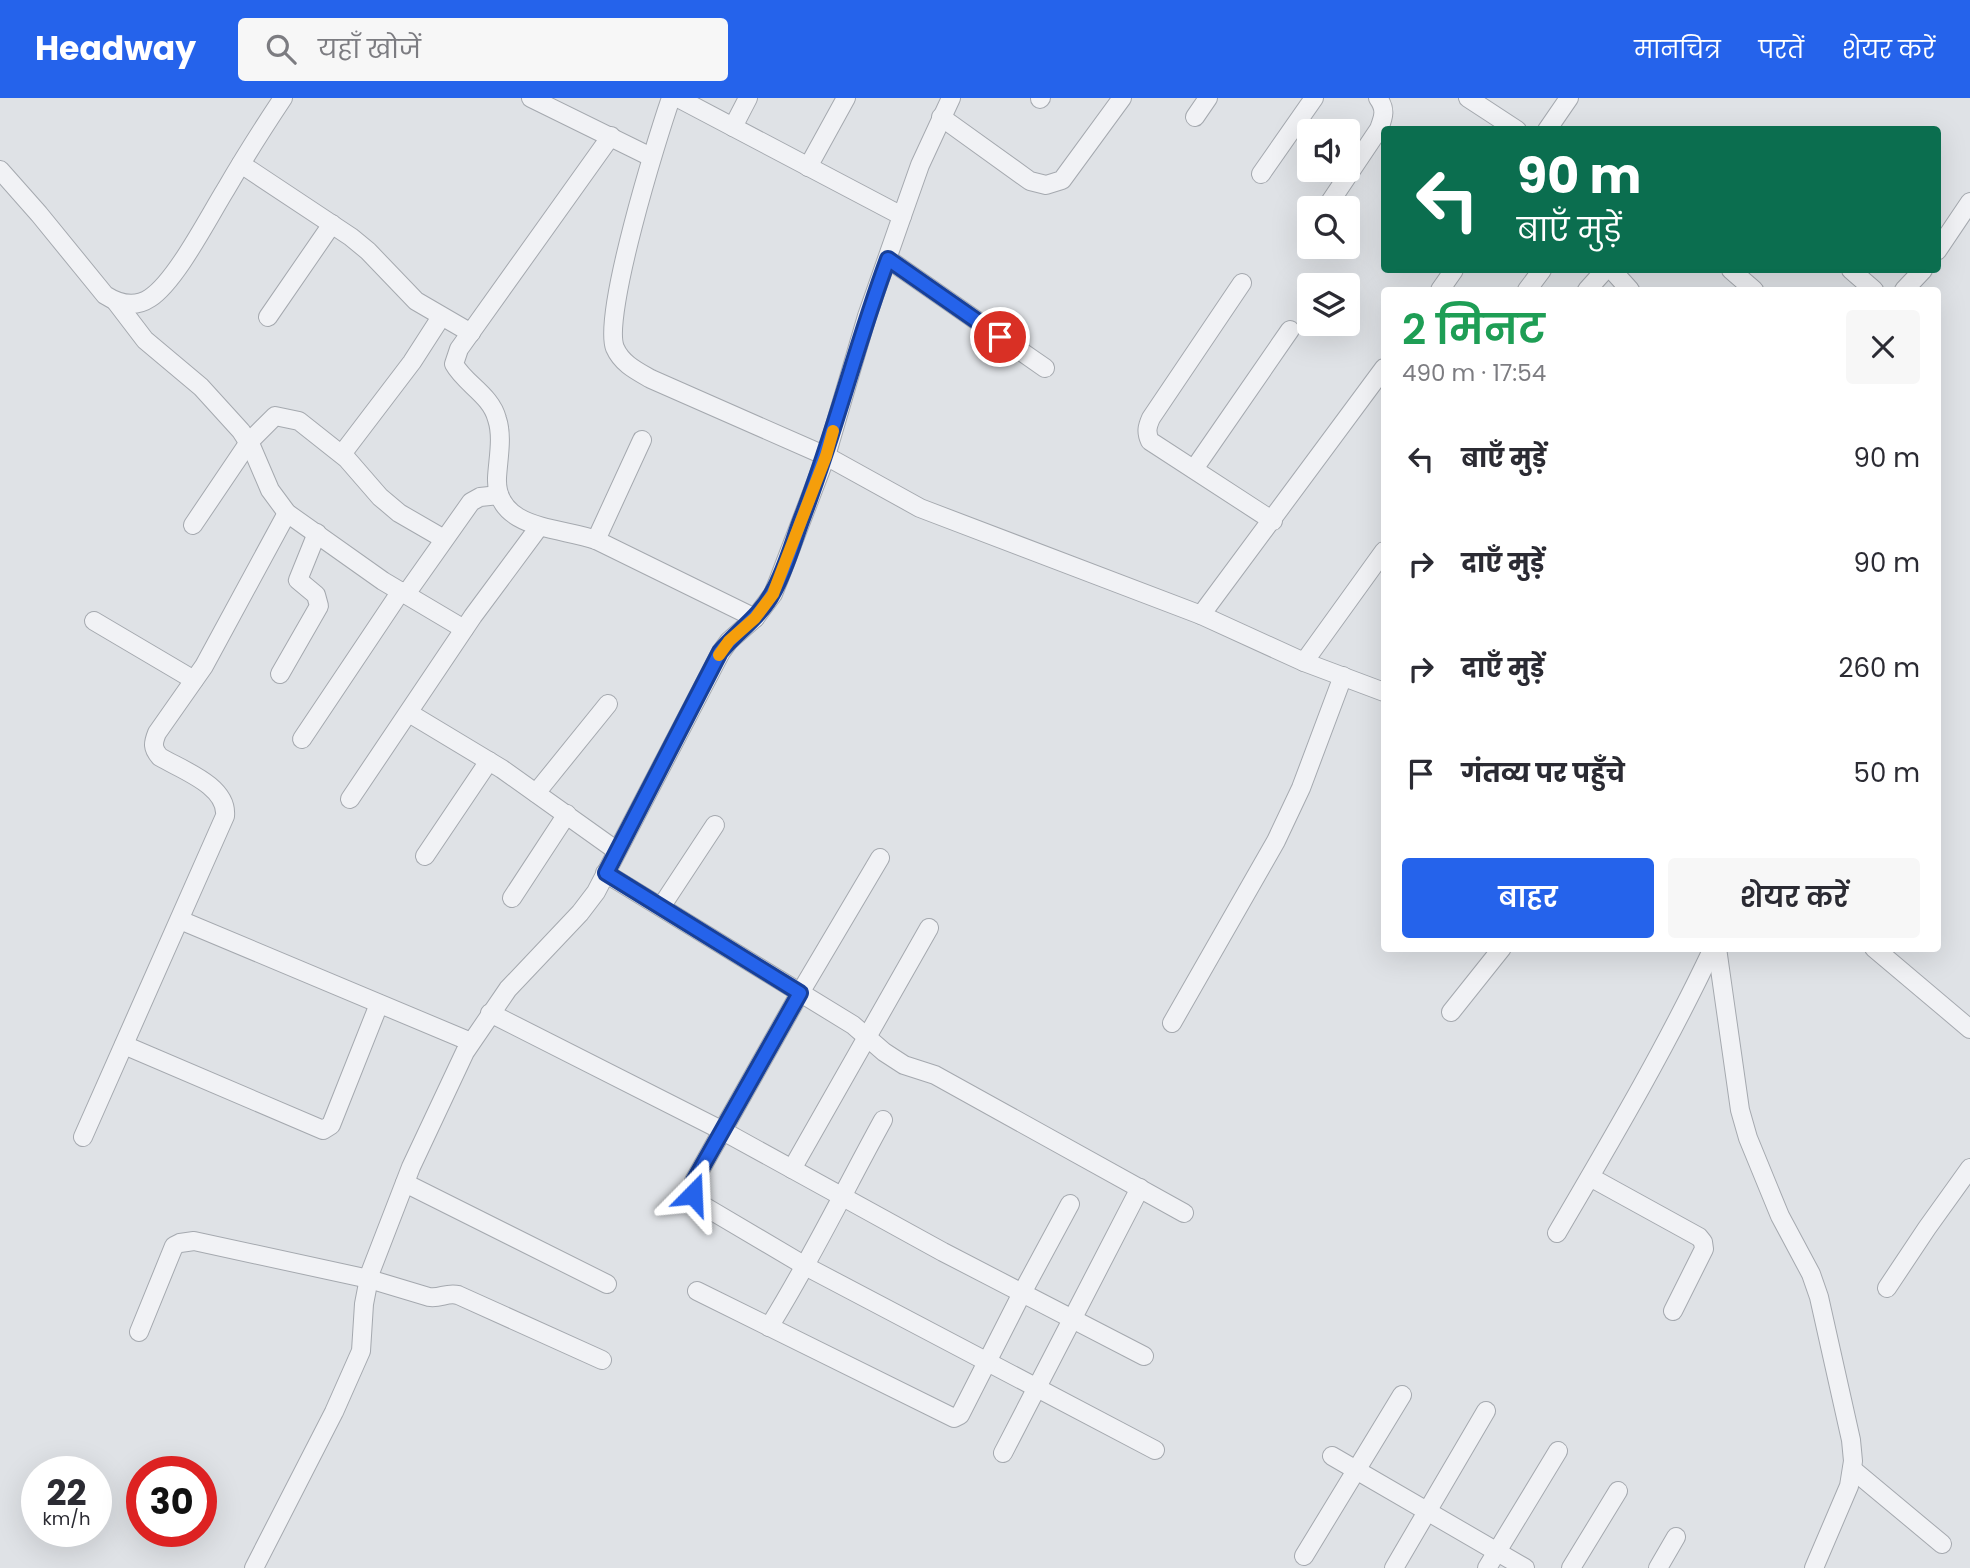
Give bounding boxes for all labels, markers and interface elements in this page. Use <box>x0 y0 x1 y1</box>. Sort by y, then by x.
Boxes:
search box <box>238 18 728 81</box>
text: Headway <box>35 25 196 72</box>
icon: search <box>262 30 300 68</box>
text: यहाँ खोजें <box>318 31 421 67</box>
text: मानचित्र <box>1634 33 1721 66</box>
text: परतें <box>1759 33 1804 66</box>
text: शेयर करें <box>1842 33 1935 66</box>
map controls <box>1297 119 1360 336</box>
button: sound <box>1297 119 1360 182</box>
text: 90 m <box>1517 142 1641 210</box>
icon: left <box>1402 154 1493 245</box>
button: search <box>1297 196 1360 259</box>
text: बाएँ मुड़ें <box>1517 207 1621 252</box>
button: layers <box>1297 273 1360 336</box>
text: 2 मिनट <box>1402 300 1545 359</box>
pin <box>970 307 1030 367</box>
button: close <box>1846 310 1920 384</box>
icon: arrive <box>981 318 1019 356</box>
text: 490 m · 17:54 <box>1402 357 1546 389</box>
icon: left <box>1402 440 1440 478</box>
text: बाएँ मुड़ें <box>1461 440 1546 476</box>
text: 90 m <box>1854 440 1920 476</box>
icon: right <box>1402 545 1440 583</box>
text: दाएँ मुड़ें <box>1461 545 1544 581</box>
text: 90 m <box>1854 545 1920 581</box>
icon: right <box>1402 650 1440 688</box>
text: दाएँ मुड़ें <box>1461 650 1544 686</box>
text: 260 m <box>1838 650 1920 686</box>
icon: arrive <box>1402 755 1440 793</box>
text: गंतव्य पर पहुँचे <box>1461 755 1625 791</box>
text: 50 m <box>1854 755 1920 791</box>
button: बाहर <box>1402 858 1654 938</box>
button: शेयर करें <box>1668 858 1920 938</box>
position arrow <box>656 1157 730 1231</box>
speed limit sign: 30 <box>126 1456 217 1547</box>
text: 22 <box>47 1468 86 1517</box>
text: km/h <box>43 1506 90 1531</box>

